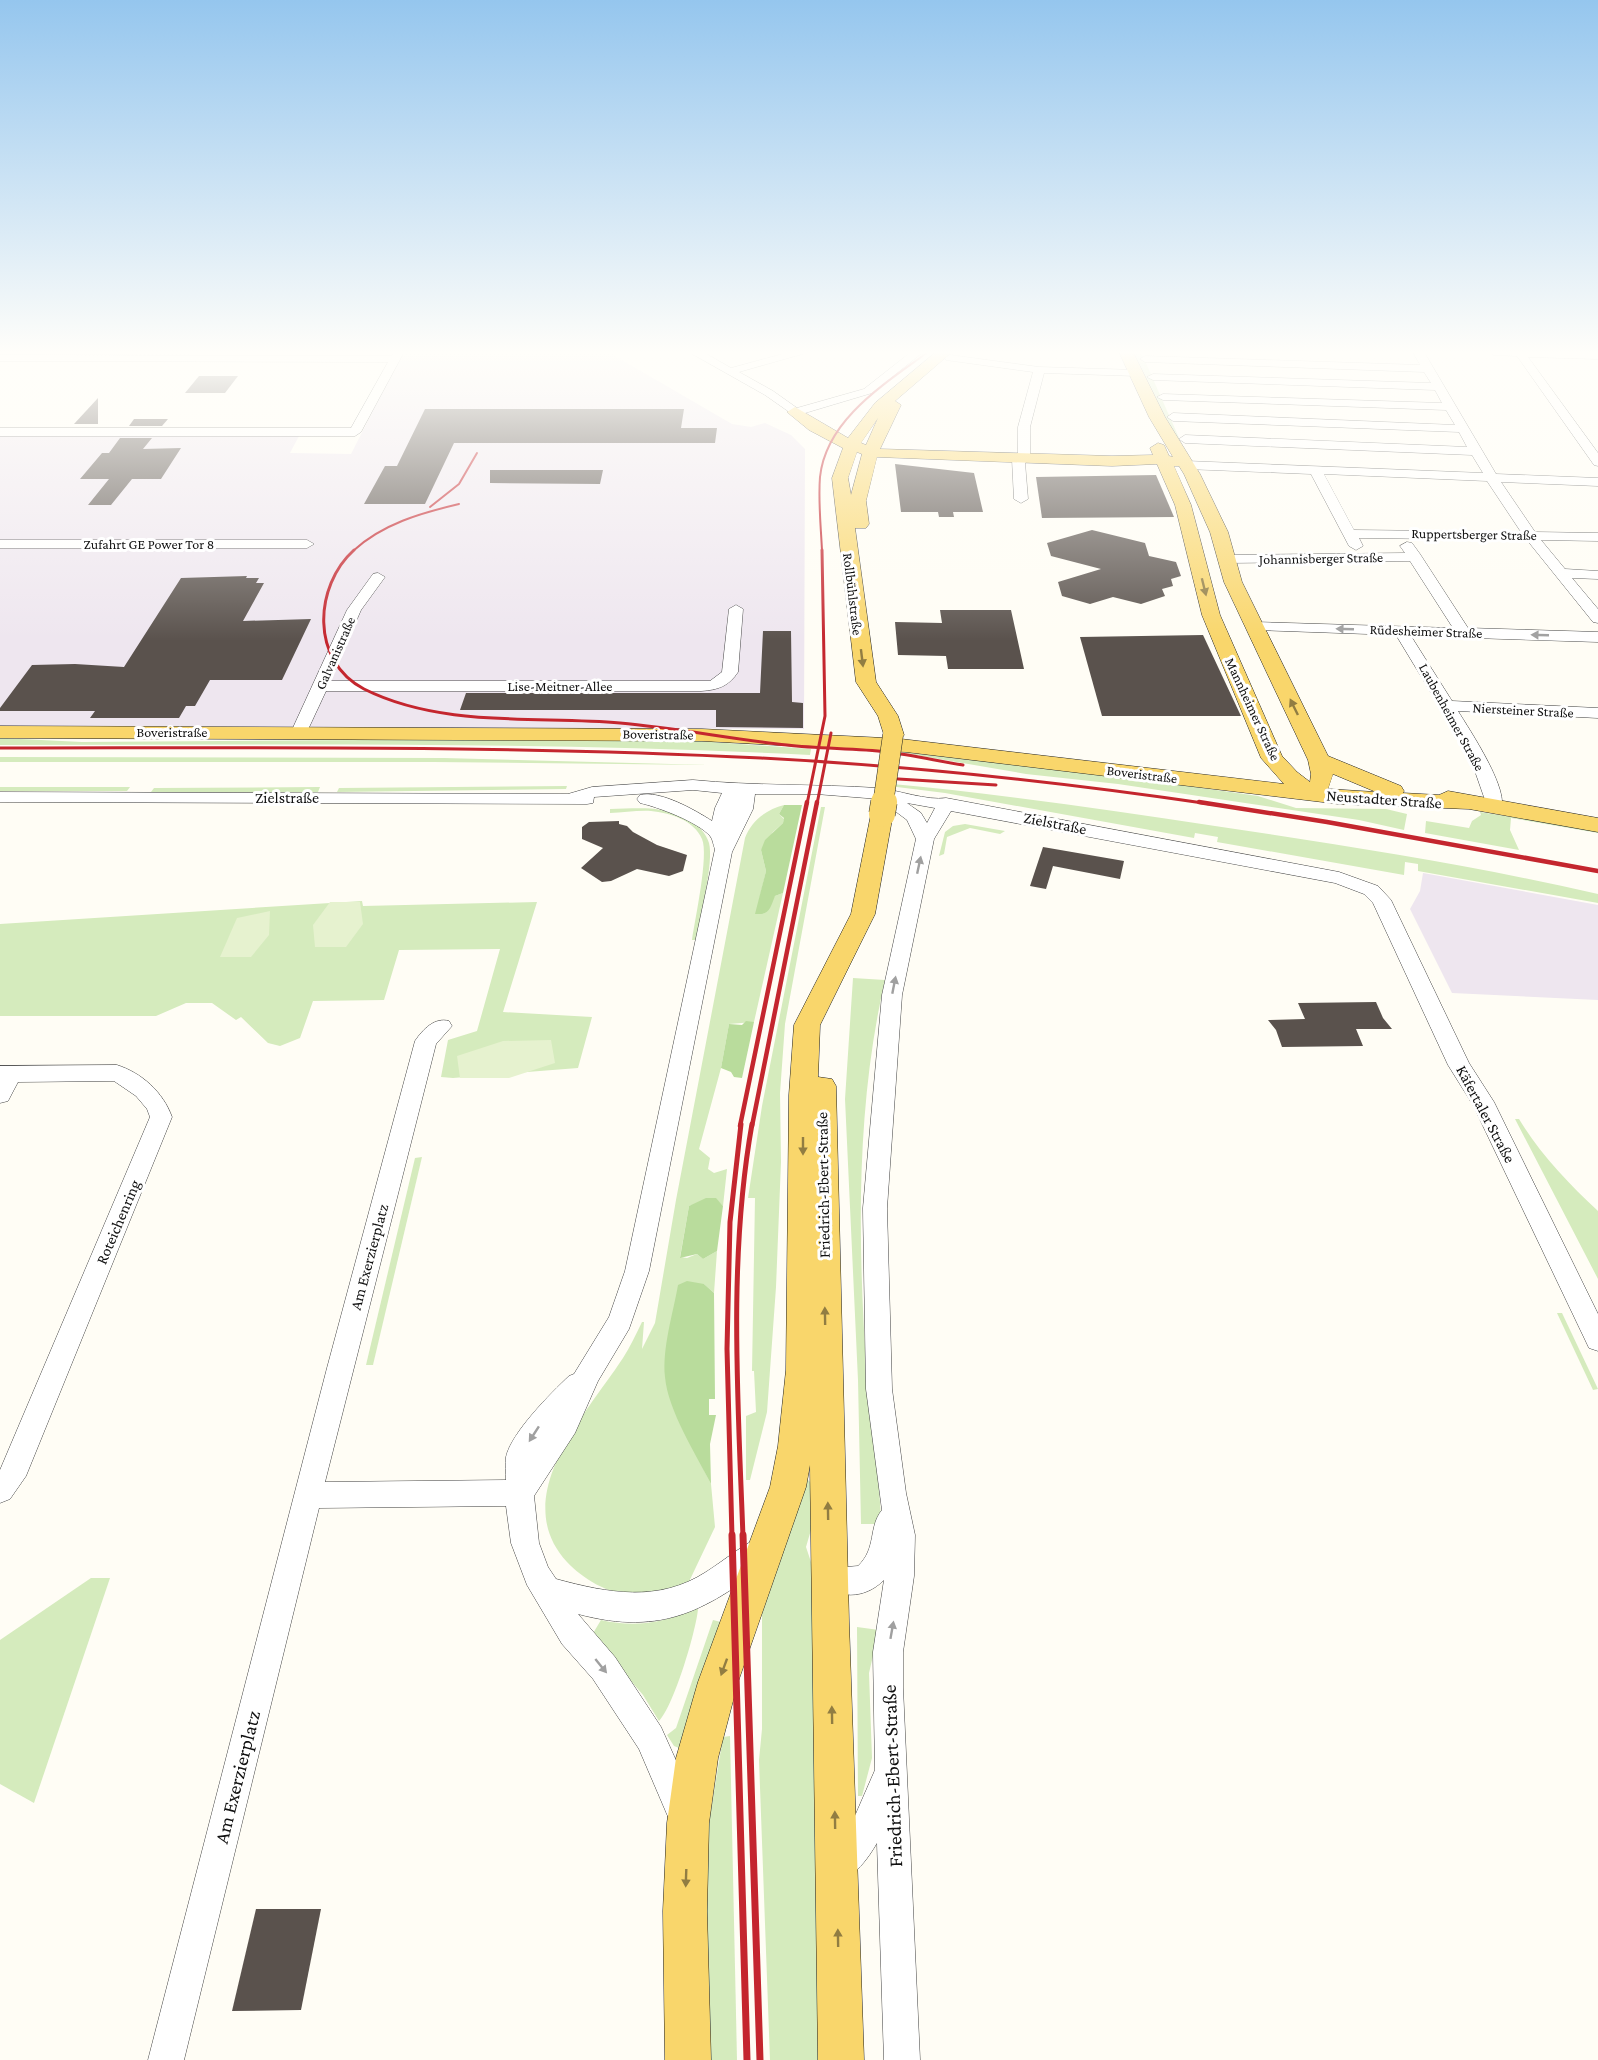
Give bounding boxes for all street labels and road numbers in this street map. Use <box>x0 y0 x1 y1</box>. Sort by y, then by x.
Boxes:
street label: Ruppertsberger Straße <box>1411 525 1537 543</box>
street label: Zufahrt GE Power Tor 8 <box>84 536 214 552</box>
street label: Johannisberger Straße <box>1257 549 1383 567</box>
street label: Rollbühlstraße <box>840 552 866 636</box>
street label: Galvanistraße <box>312 614 358 692</box>
street label: Rüdesheimer Straße <box>1369 621 1483 641</box>
street label: Mannheimer Straße <box>1222 655 1284 763</box>
street label: Laubenheimer Straße <box>1416 660 1488 774</box>
street label: Lise-Meitner-Allee <box>508 678 612 694</box>
street label: Niersteiner Straße <box>1472 699 1574 721</box>
street label: Boveristraße <box>137 724 207 740</box>
street label: Boveristraße <box>622 725 694 743</box>
street label: Boveristraße <box>1106 762 1178 786</box>
street label: Neustadter Straße <box>1326 786 1442 812</box>
street label: Zielstraße <box>255 789 319 806</box>
street label: Zielstraße <box>1022 809 1088 837</box>
street label: Käfertaler Straße <box>1453 1062 1519 1166</box>
street label: Friedrich-Ebert-Straße <box>813 1112 833 1258</box>
street label: Roteichenring <box>93 1177 144 1267</box>
street label: Am Exerzierplatz <box>347 1202 392 1312</box>
street label: Friedrich-Ebert-Straße <box>878 1684 906 1868</box>
street label: Am Exerzierplatz <box>210 1708 265 1846</box>

